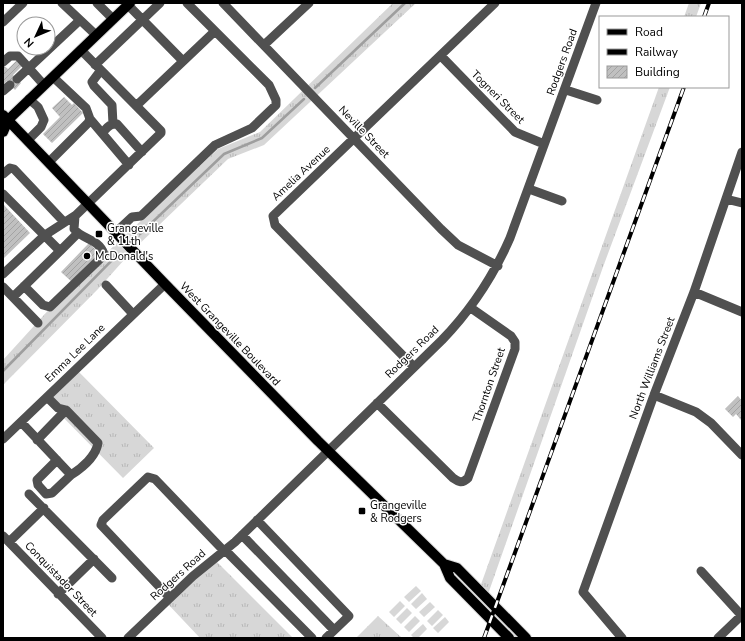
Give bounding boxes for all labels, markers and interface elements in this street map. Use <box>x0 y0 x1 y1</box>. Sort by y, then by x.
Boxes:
north arrow <box>16 16 56 56</box>
legend <box>599 16 729 88</box>
text: Road <box>635 24 663 40</box>
street label: Rodgers Road <box>543 27 581 97</box>
text: N <box>21 34 37 51</box>
text: Railway <box>635 44 679 60</box>
text: Building <box>635 64 680 80</box>
street label: Togneri Street <box>468 67 528 127</box>
street label: Neville Street <box>335 103 393 162</box>
street label: Amelia Avenue <box>268 142 334 204</box>
place label: Grangeville & 11th <box>107 221 164 249</box>
marker: Grangeville & 11th <box>94 229 104 239</box>
place label: McDonald's <box>95 249 153 264</box>
marker: McDonald's <box>82 251 92 261</box>
street label: West Grangeville Boulevard <box>176 279 284 389</box>
street label: North Williams Street <box>626 315 678 421</box>
street label: Emma Lee Lane <box>42 320 108 386</box>
street label: Rodgers Road <box>382 322 442 382</box>
street label: Thornton Street <box>469 345 509 424</box>
place label: Grangeville & Rodgers <box>370 498 427 526</box>
marker: Grangeville & Rodgers <box>357 506 367 516</box>
street label: Conquistador Street <box>21 538 101 620</box>
street label: Rodgers Road <box>147 546 209 604</box>

